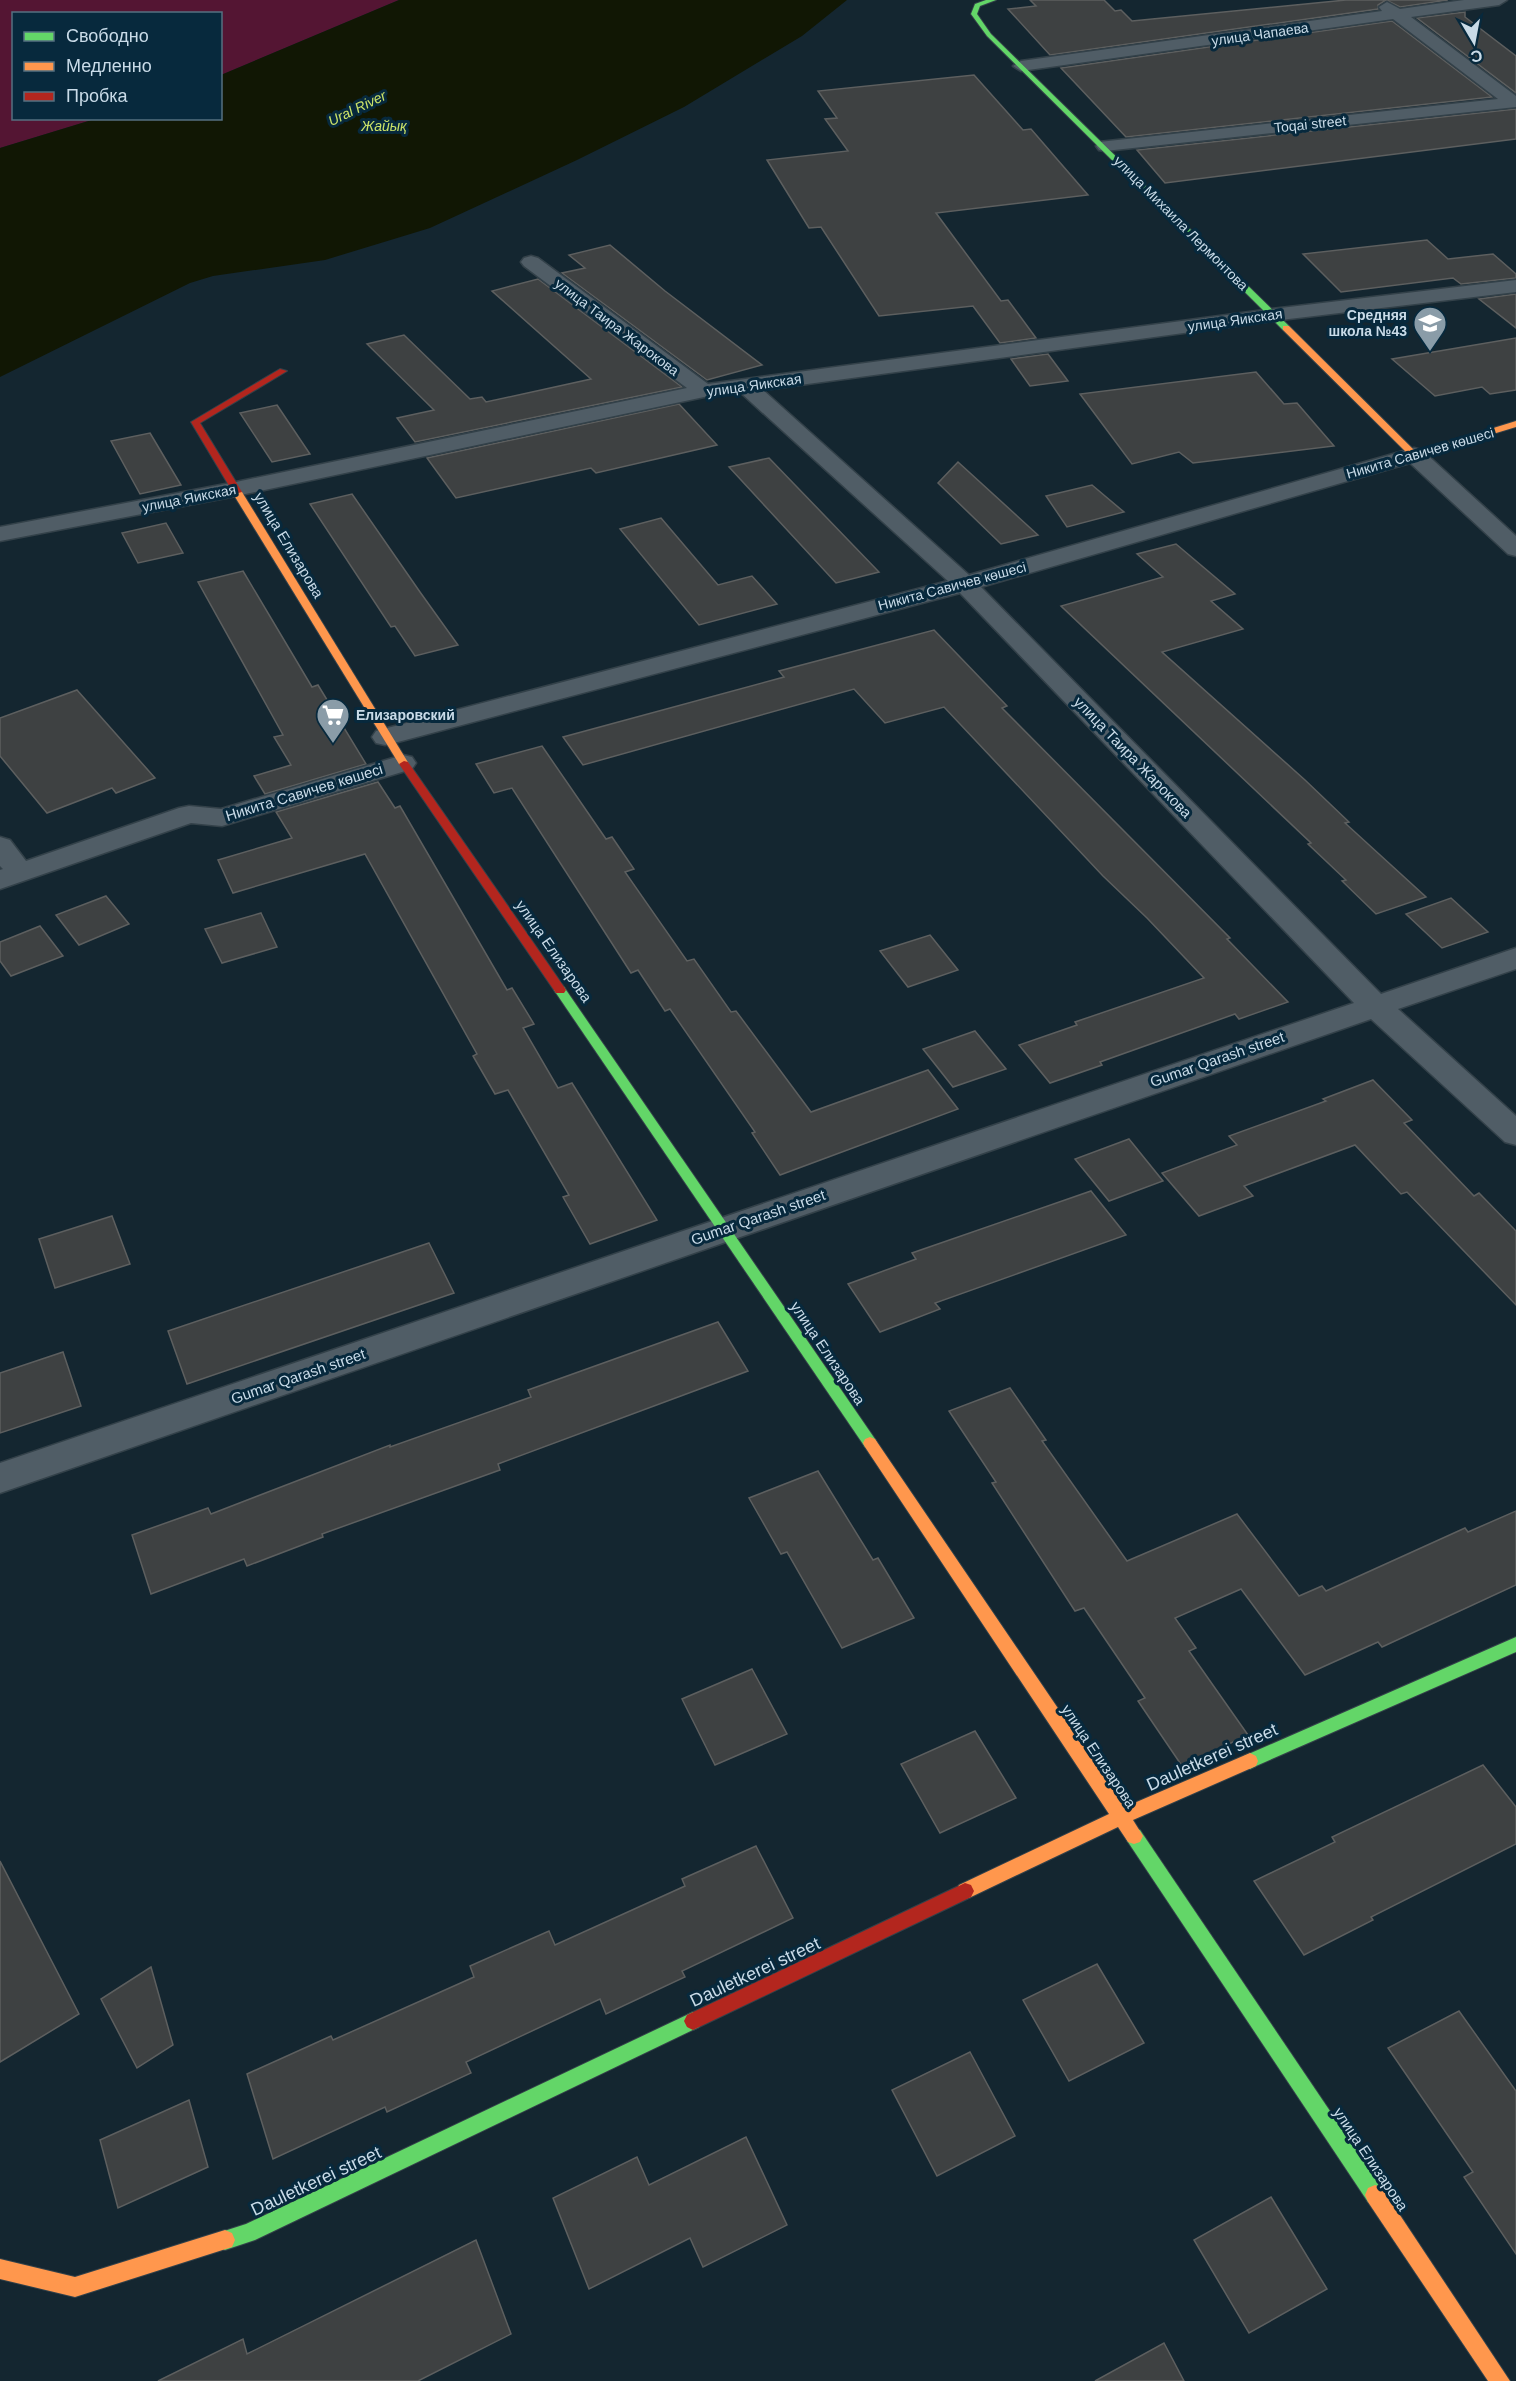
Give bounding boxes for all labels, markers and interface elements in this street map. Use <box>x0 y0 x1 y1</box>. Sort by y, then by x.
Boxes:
legend <box>12 12 222 120</box>
north arrow <box>1444 12 1504 72</box>
street label: улица Чапаева <box>1211 19 1310 49</box>
text: Свободно <box>66 26 149 46</box>
text: С <box>1469 47 1484 66</box>
text: Медленно <box>66 56 152 76</box>
text: Пробка <box>66 86 129 106</box>
water label: Ural River <box>326 87 390 129</box>
street label: Toqai street <box>1273 112 1347 136</box>
water label: Жайық <box>360 118 408 134</box>
street label: улица Михаила Лермонтова <box>1111 153 1252 294</box>
street label: улица Таира Жарокова <box>552 275 682 379</box>
street label: улица Яикская <box>1187 305 1283 335</box>
school or university icon: Средняя школа №43 <box>1412 305 1448 352</box>
place label: Средняя школа №43 <box>1329 307 1407 339</box>
street label: улица Яикская <box>706 370 802 400</box>
street label: Никита Савичев көшесі <box>1344 424 1496 482</box>
street label: улица Яикская <box>141 481 237 515</box>
street label: улица Елизарова <box>251 489 328 602</box>
street label: Никита Савичев көшесі <box>876 559 1028 613</box>
street label: улица Таира Жарокова <box>1071 693 1196 822</box>
supermarket icon: Елизаровский <box>315 697 351 744</box>
place label: Елизаровский <box>356 707 455 723</box>
street label: Никита Савичев көшесі <box>223 760 385 824</box>
street label: улица Елизарова <box>512 897 596 1006</box>
street label: Gumar Qarash street <box>1148 1028 1287 1090</box>
street label: Gumar Qarash street <box>689 1186 828 1248</box>
street label: улица Елизарова <box>787 1298 869 1408</box>
street label: Gumar Qarash street <box>229 1345 368 1407</box>
street label: улица Елизарова <box>1058 1701 1140 1811</box>
street label: Dauletkerei street <box>1143 1719 1281 1795</box>
street label: Dauletkerei street <box>687 1933 823 2011</box>
street label: улица Елизарова <box>1330 2104 1412 2214</box>
street label: Dauletkerei street <box>248 2142 384 2220</box>

